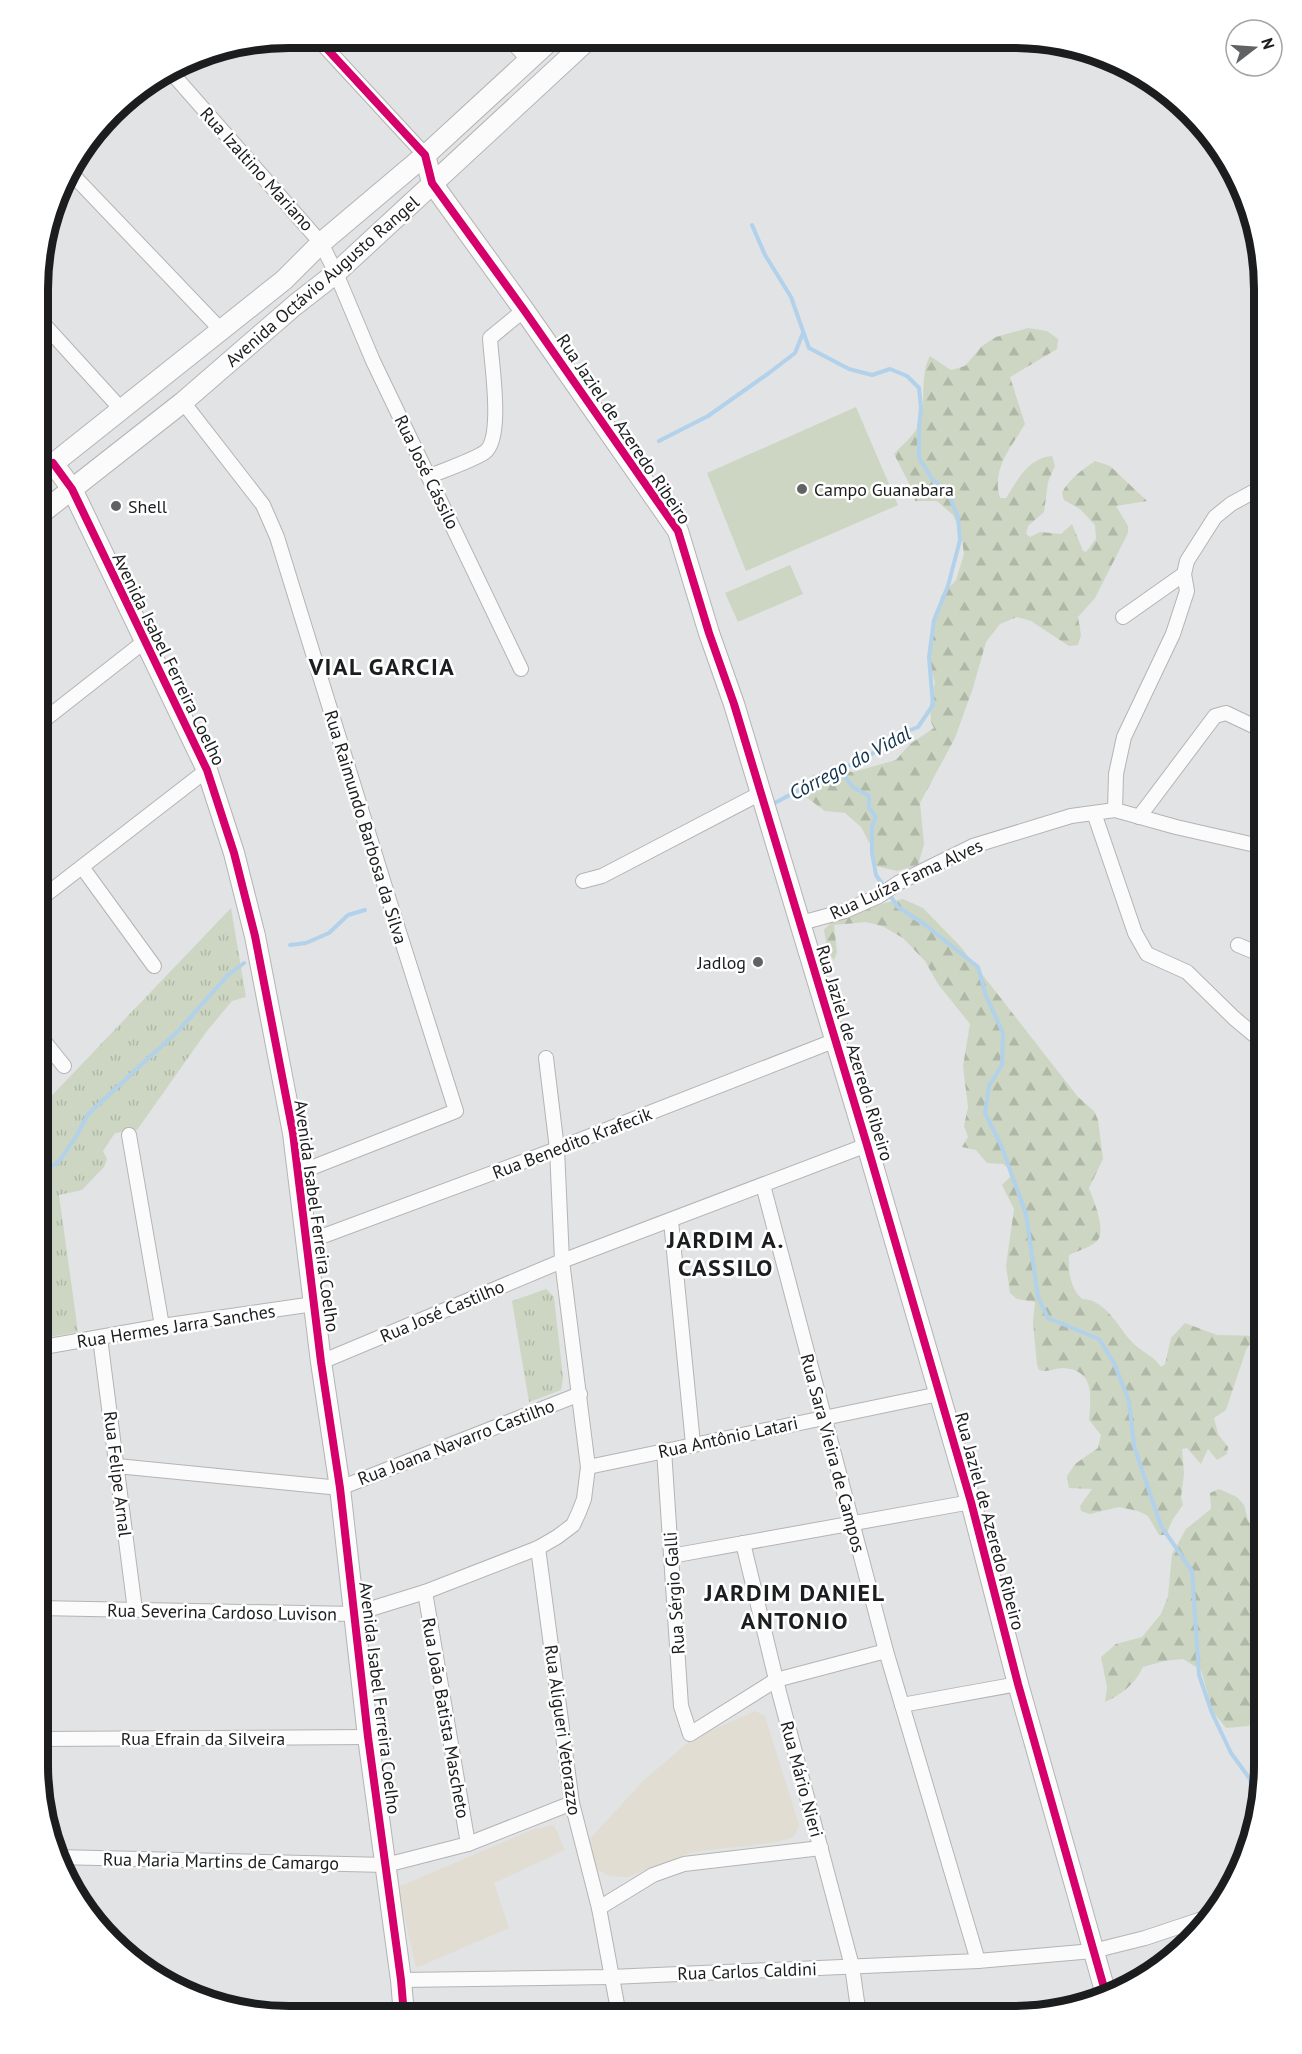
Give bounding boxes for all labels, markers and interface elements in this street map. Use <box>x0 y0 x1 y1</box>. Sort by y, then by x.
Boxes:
north arrow <box>1224 18 1284 78</box>
text: N <box>1257 36 1279 52</box>
street label: Rua Izaltino Mariano <box>195 102 319 236</box>
street label: Avenida Octávio Augusto Rangel <box>220 190 424 371</box>
street label: Rua Jaziel de Azeredo Ribeiro <box>552 329 696 529</box>
street label: Rua José Cássilo <box>389 411 465 533</box>
place label: Campo Guanabara <box>814 478 954 501</box>
marker: Campo Guanabara <box>795 482 809 496</box>
place label: Shell <box>128 495 168 518</box>
marker: Shell <box>109 499 123 513</box>
street label: Avenida Isabel Ferreira Coelho <box>107 549 231 769</box>
district label: VIAL GARCIA <box>308 651 455 682</box>
street label: Rua Raimundo Barbosa da Silva <box>319 707 413 947</box>
water label: Córrego do Vidal <box>785 720 916 806</box>
street label: Rua Luíza Fama Alves <box>826 833 986 925</box>
street label: Rua Jaziel de Azeredo Ribeiro <box>811 942 899 1164</box>
place label: Jadlog <box>697 951 746 974</box>
marker: Jadlog <box>751 955 765 969</box>
street label: Avenida Isabel Ferreira Coelho <box>289 1099 345 1333</box>
street label: Rua Benedito Krafecik <box>489 1102 655 1184</box>
district label: JARDIM A. CASSILO <box>666 1224 785 1283</box>
street label: Rua José Castilho <box>377 1275 507 1347</box>
street label: Rua Hermes Jarra Sanches <box>75 1299 277 1353</box>
street label: Rua Sara Vieira de Campos <box>795 1351 871 1555</box>
street label: Rua Joana Navarro Castilho <box>354 1394 558 1490</box>
street label: Rua Felipe Arnal <box>99 1410 137 1539</box>
street label: Rua Jaziel de Azeredo Ribeiro <box>950 1410 1030 1632</box>
street label: Rua Antônio Latari <box>656 1411 800 1463</box>
street label: Rua Sérgio Galli <box>658 1531 690 1655</box>
district label: JARDIM DANIEL ANTONIO <box>704 1577 885 1636</box>
street label: Avenida Isabel Ferreira Coelho <box>354 1580 406 1816</box>
street label: Rua Severina Cardoso Luvison <box>107 1598 337 1626</box>
street label: Rua João Batista Mascheto <box>417 1616 475 1820</box>
street label: Rua Aligueri Vetorazzo <box>540 1643 586 1817</box>
street label: Rua Mário Nieri <box>775 1718 829 1840</box>
street label: Rua Efrain da Silveira <box>121 1727 285 1750</box>
street label: Rua Maria Martins de Camargo <box>103 1847 339 1875</box>
street label: Rua Carlos Caldini <box>677 1957 817 1985</box>

